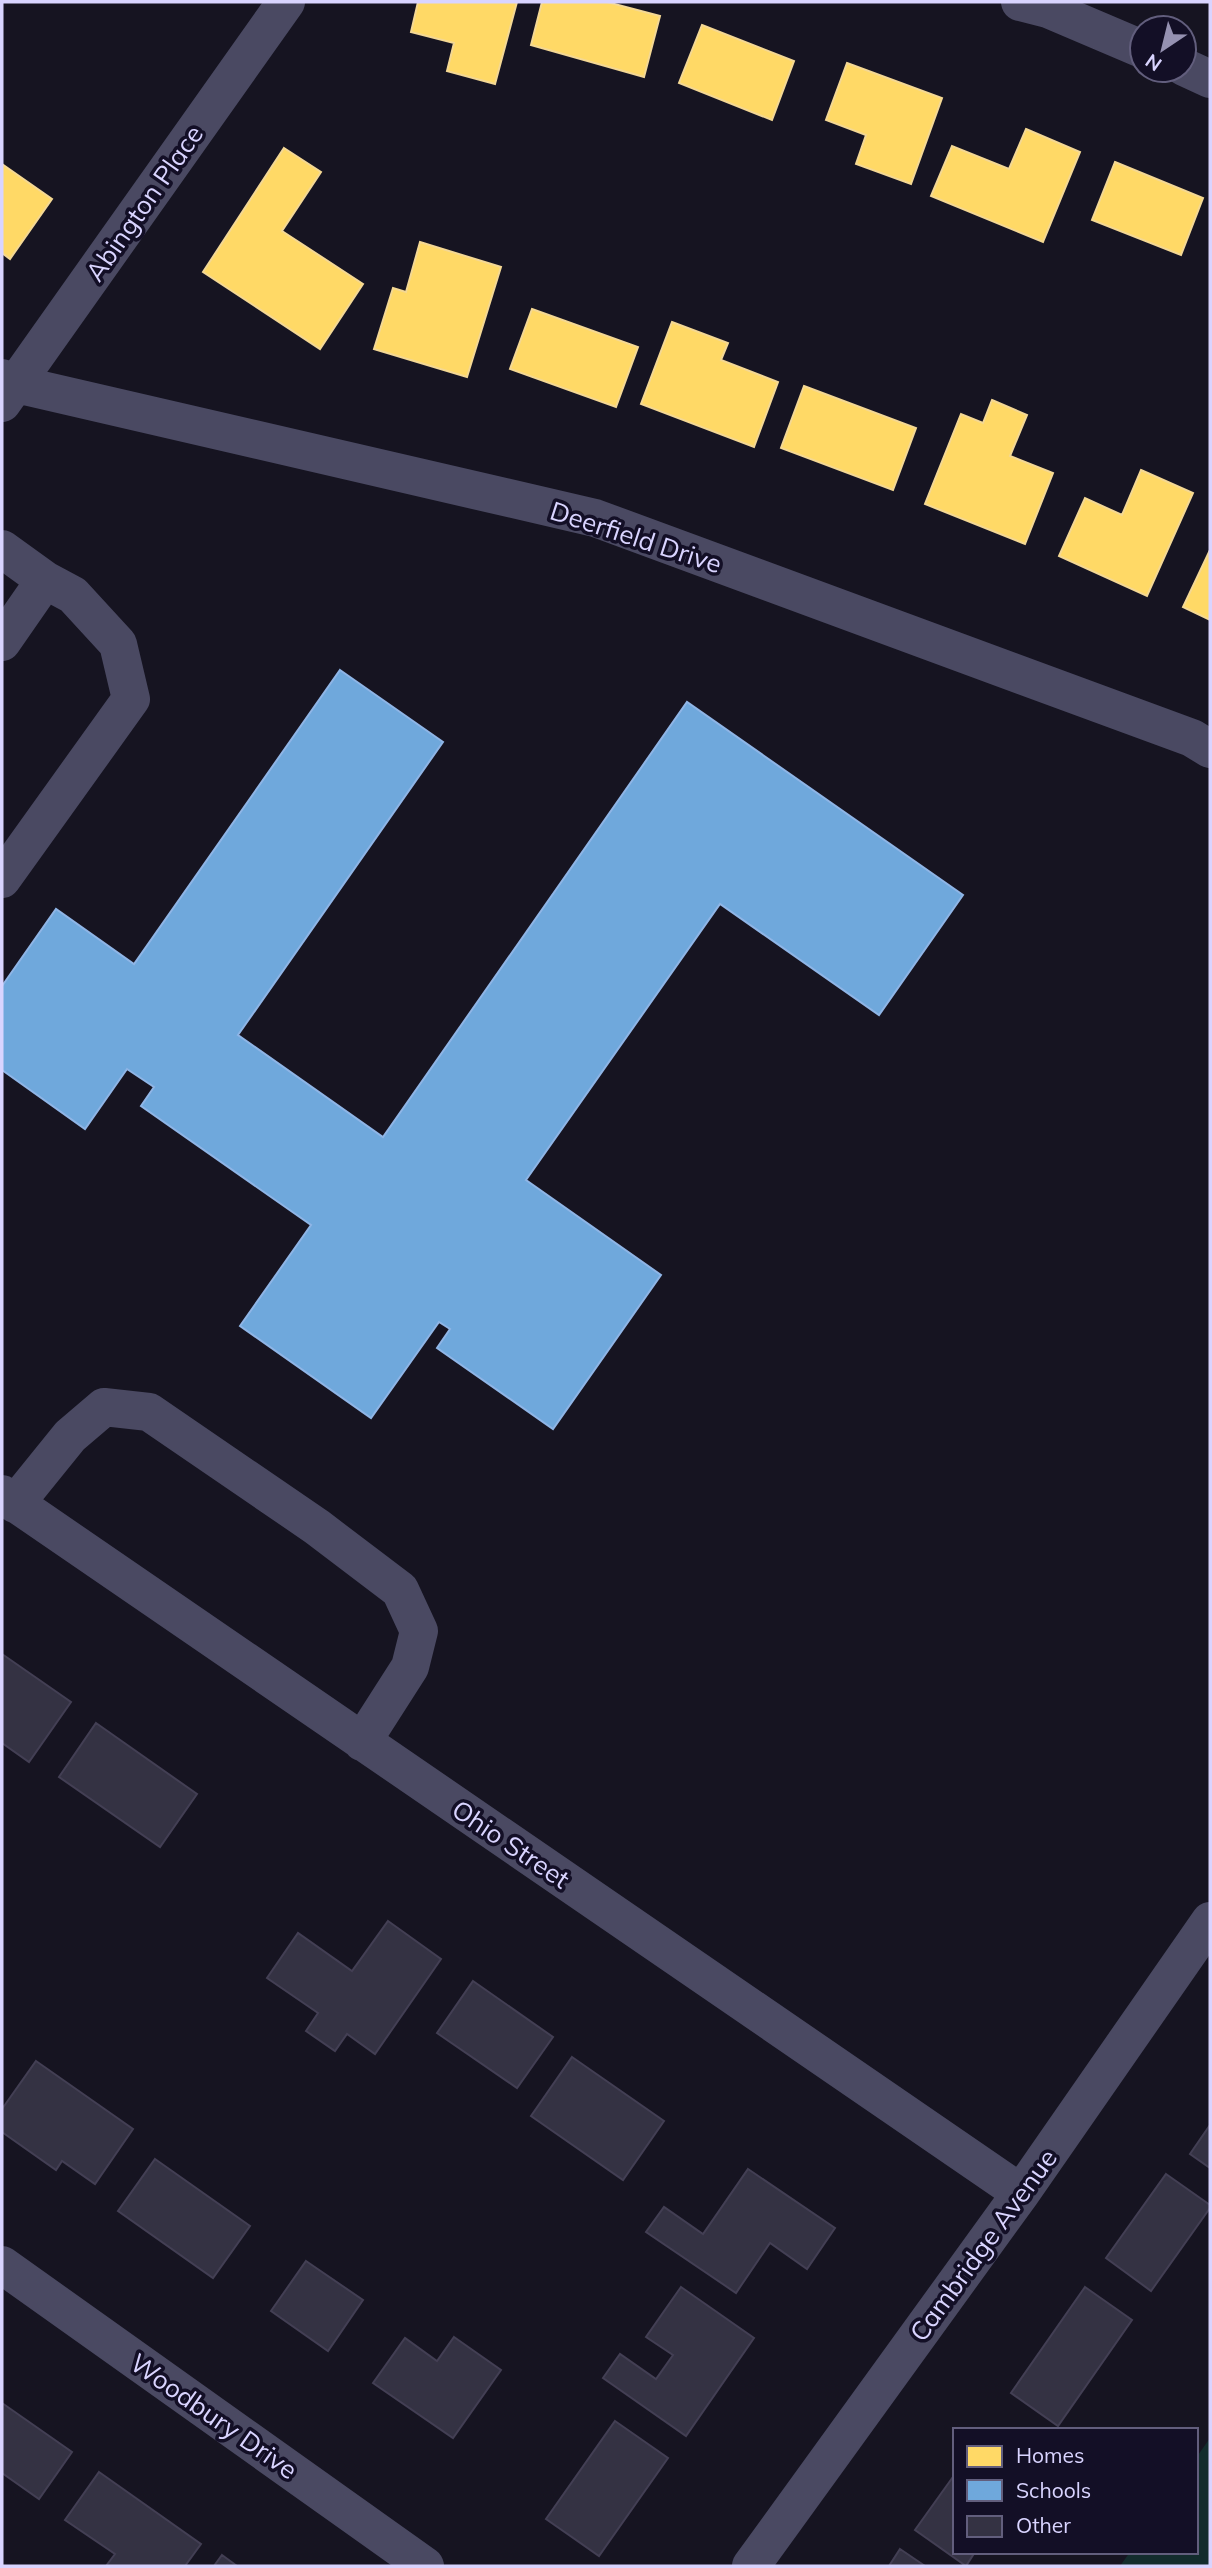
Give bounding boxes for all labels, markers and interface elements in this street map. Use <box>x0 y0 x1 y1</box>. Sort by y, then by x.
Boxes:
north arrow <box>1128 14 1198 84</box>
text: N <box>1140 49 1166 77</box>
street label: Abington Place <box>78 119 210 287</box>
street label: Deerfield Drive <box>546 494 726 580</box>
street label: Ohio Street <box>446 1793 576 1895</box>
street label: Cambridge Avenue <box>902 2142 1064 2348</box>
street label: Woodbury Drive <box>124 2346 304 2486</box>
legend <box>953 2428 1198 2554</box>
text: Homes <box>1016 2442 1084 2468</box>
text: Schools <box>1016 2477 1091 2503</box>
text: Other <box>1016 2512 1071 2538</box>

